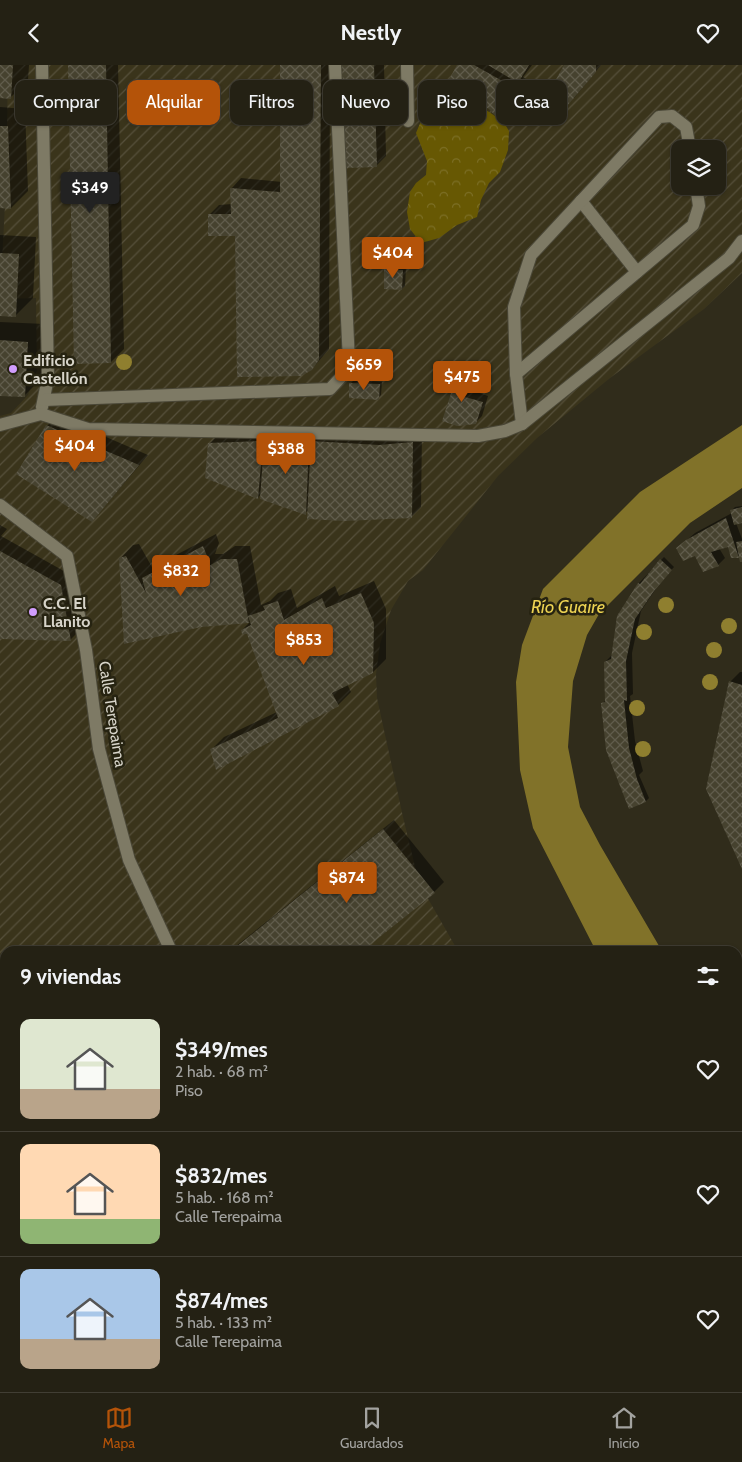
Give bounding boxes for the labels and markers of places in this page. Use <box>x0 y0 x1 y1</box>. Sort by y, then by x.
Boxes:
pin: $349 <box>60 171 120 214</box>
pin: $404 <box>363 237 423 279</box>
pin: $659 <box>334 349 394 391</box>
place label: Edificio Castellón <box>23 351 88 388</box>
pin: $475 <box>432 361 492 403</box>
marker: Edificio Castellón <box>7 363 19 375</box>
pin: $404 <box>45 429 105 472</box>
pin: $388 <box>256 433 316 475</box>
pin: $832 <box>151 555 211 597</box>
place label: C.C. El Llanito <box>43 594 90 631</box>
marker: C.C. El Llanito <box>27 606 39 618</box>
pin: $853 <box>274 623 334 666</box>
pin: $874 <box>317 861 377 904</box>

